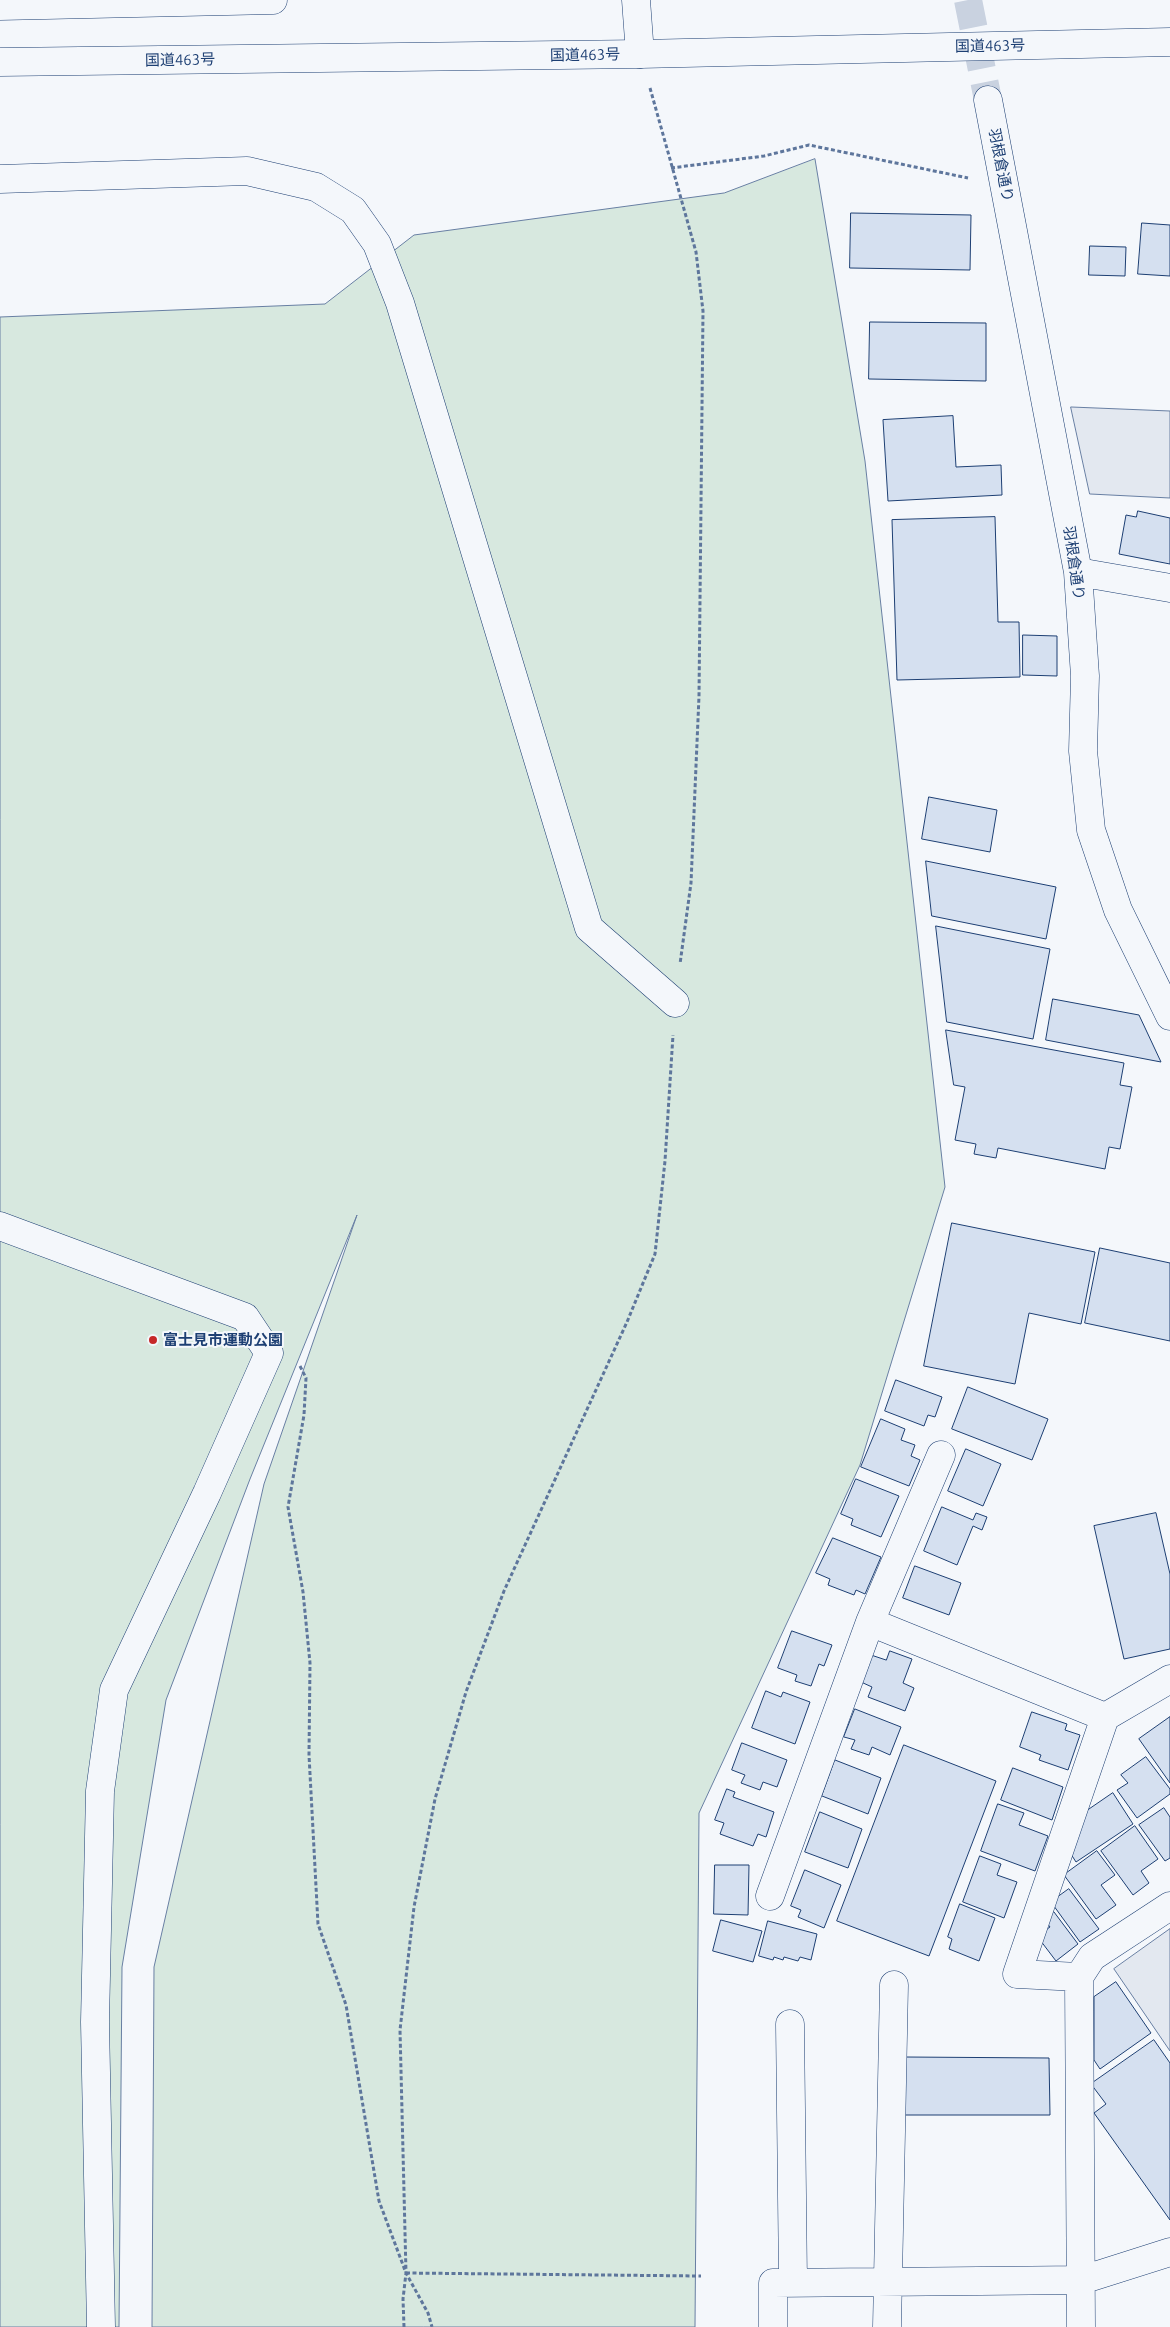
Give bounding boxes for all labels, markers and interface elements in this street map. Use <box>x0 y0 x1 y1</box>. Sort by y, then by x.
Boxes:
street label: 国道463号 <box>955 36 1025 56</box>
street label: 国道463号 <box>550 45 620 65</box>
street label: 国道463号 <box>145 50 215 70</box>
street label: 羽根倉通り <box>985 126 1017 204</box>
street label: 羽根倉通り <box>1060 525 1088 601</box>
place label: 富士見市運動公園 <box>163 1331 283 1349</box>
marker: 富士見市運動公園 <box>147 1334 159 1346</box>

